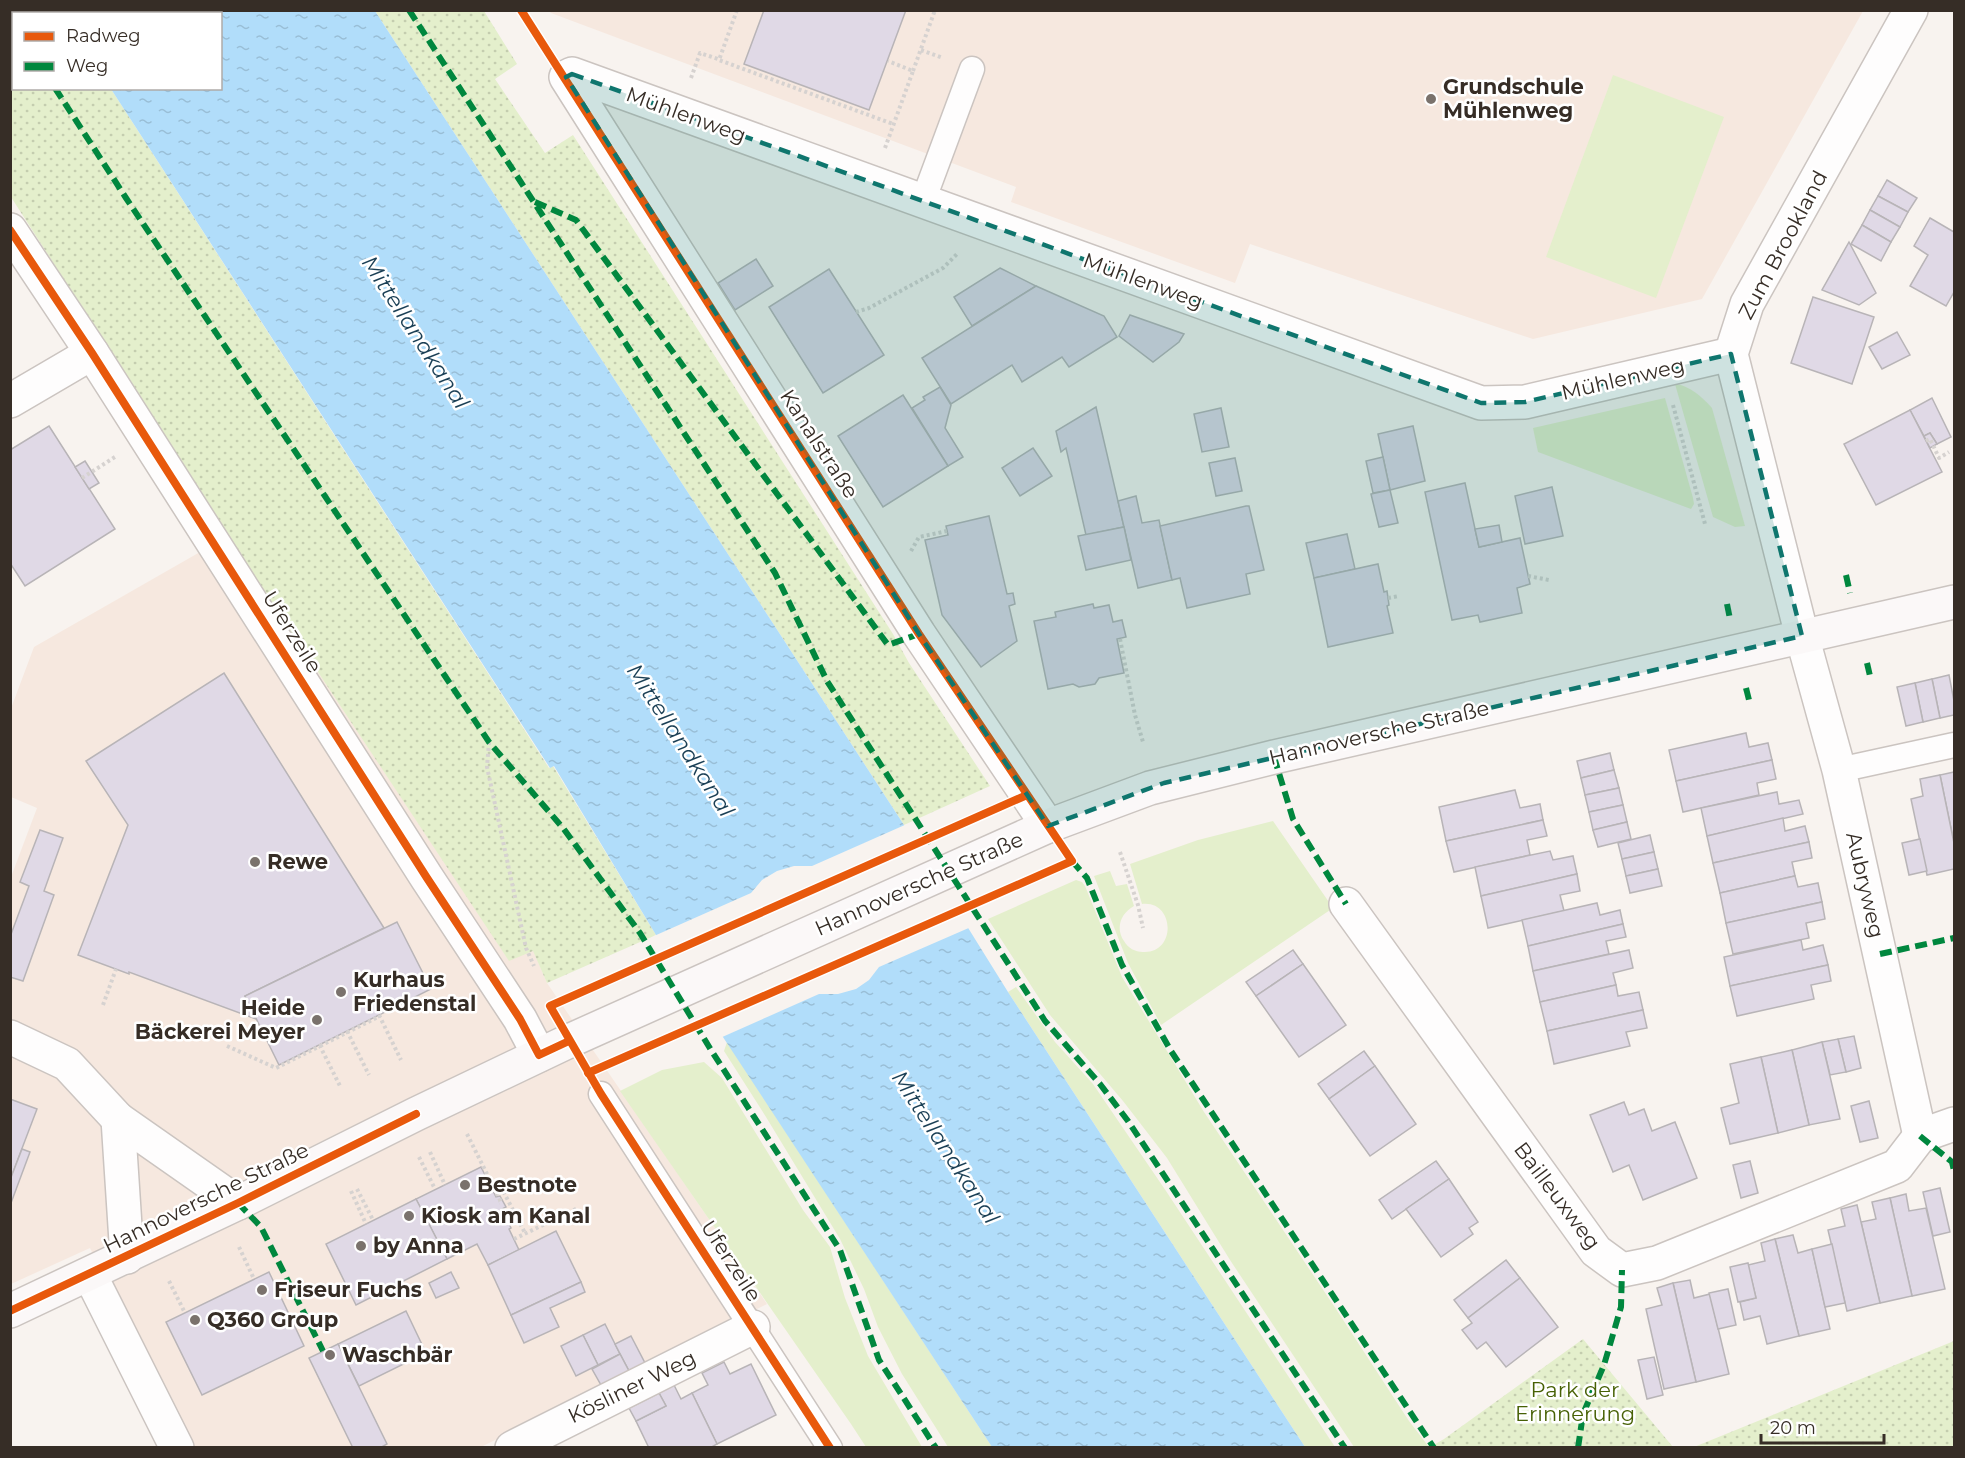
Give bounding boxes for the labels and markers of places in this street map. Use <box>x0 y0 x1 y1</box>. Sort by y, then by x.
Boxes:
place label: Grundschule Mühlenweg <box>1443 74 1584 123</box>
marker: Grundschule Mühlenweg <box>1424 92 1438 106</box>
place label: Rewe <box>267 849 328 874</box>
marker: Rewe <box>248 855 262 869</box>
place label: Kurhaus Friedenstal <box>353 967 476 1016</box>
marker: Kurhaus Friedenstal <box>334 985 348 999</box>
place label: Heide Bäckerei Meyer <box>135 995 305 1044</box>
marker: Heide Bäckerei Meyer <box>310 1013 324 1027</box>
place label: Bestnote <box>477 1172 577 1197</box>
marker: Bestnote <box>458 1178 472 1192</box>
place label: Kiosk am Kanal <box>421 1203 590 1228</box>
marker: Kiosk am Kanal <box>402 1209 416 1223</box>
place label: by Anna <box>373 1233 464 1258</box>
marker: by Anna <box>354 1239 368 1253</box>
place label: Friseur Fuchs <box>274 1277 422 1302</box>
marker: Friseur Fuchs <box>255 1283 269 1297</box>
place label: Q360 Group <box>207 1307 338 1332</box>
marker: Q360 Group <box>188 1313 202 1327</box>
place label: Waschbär <box>342 1342 453 1367</box>
marker: Waschbär <box>323 1348 337 1362</box>

